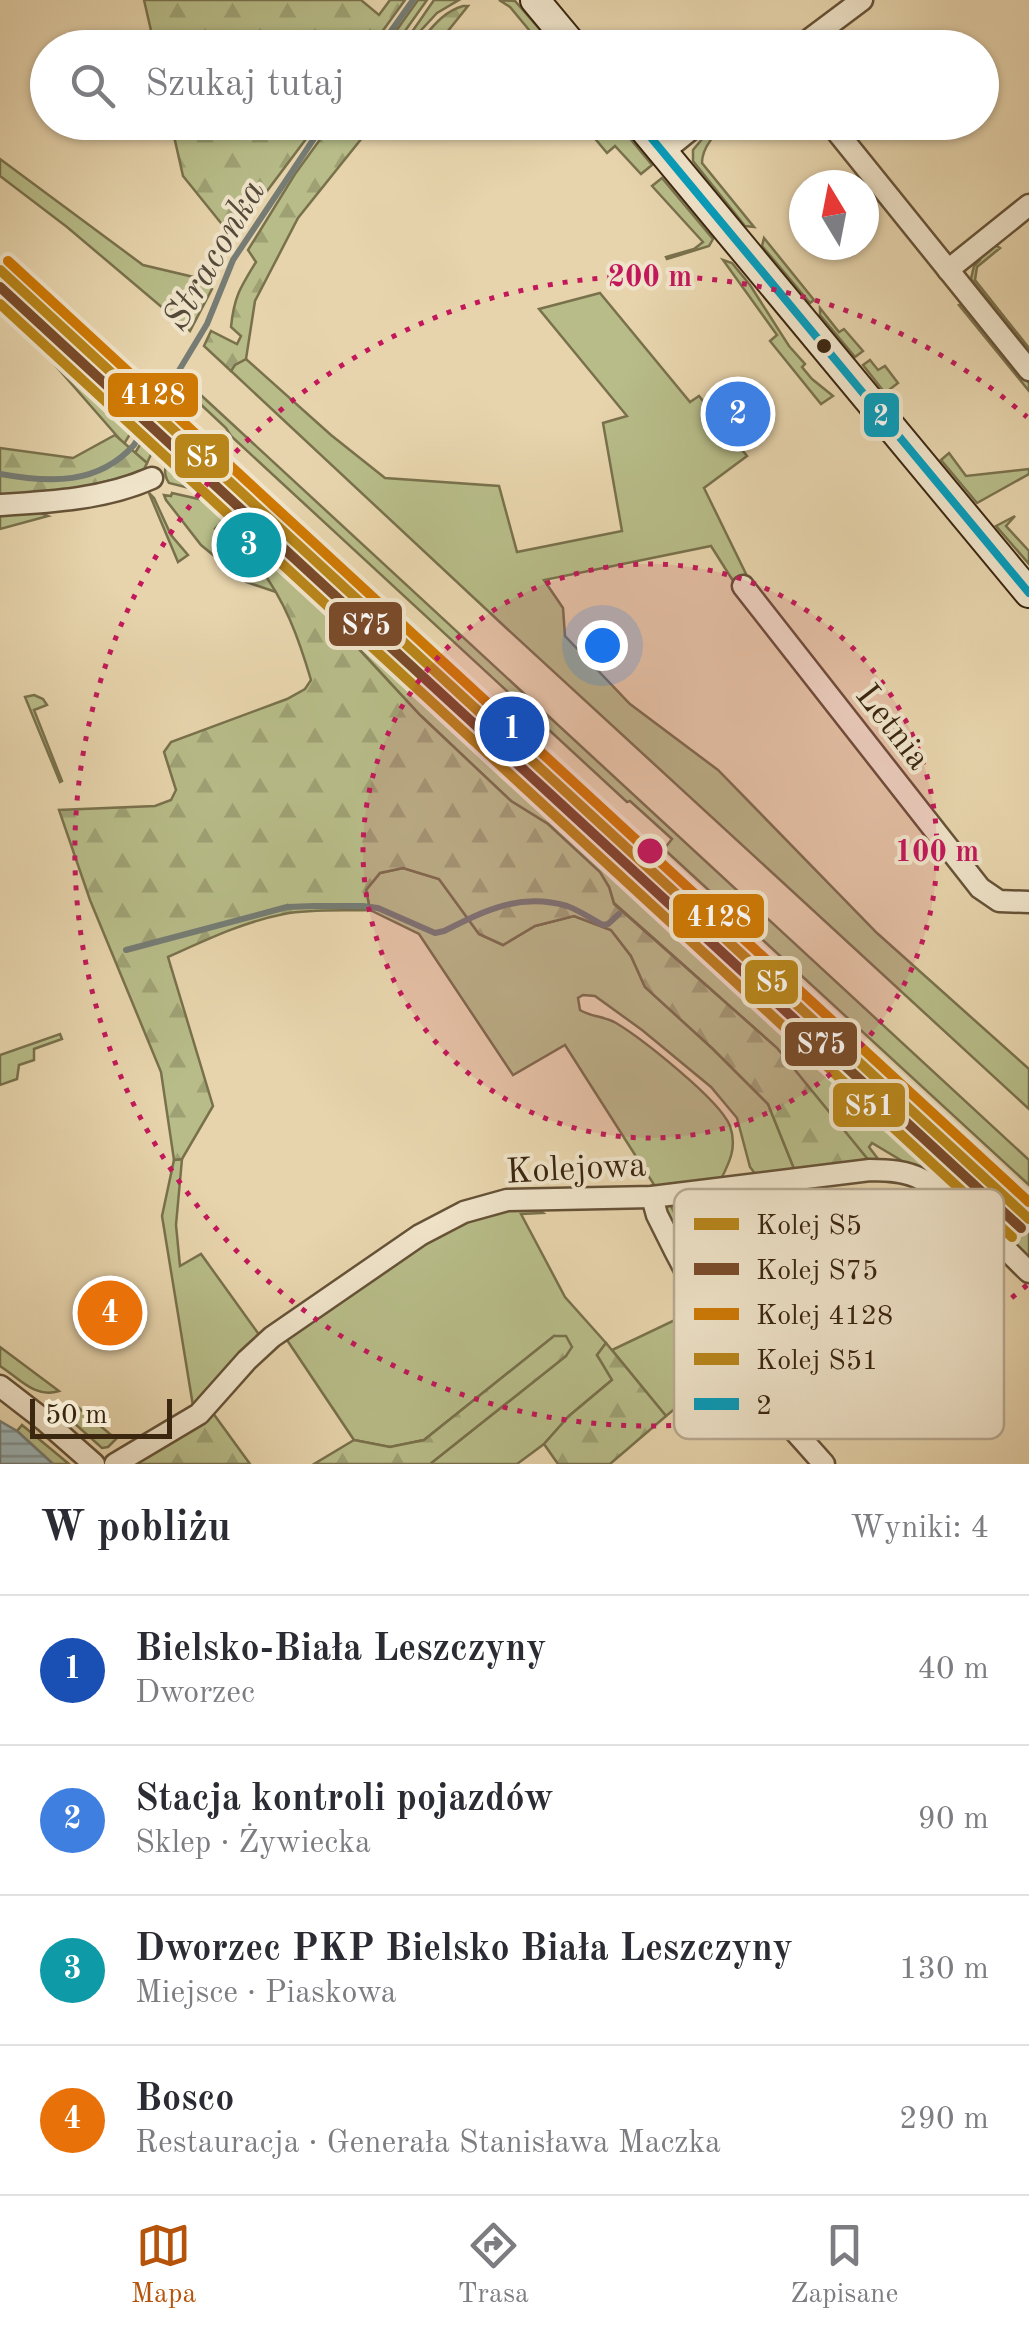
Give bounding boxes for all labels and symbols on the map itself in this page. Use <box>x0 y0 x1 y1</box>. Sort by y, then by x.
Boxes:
north arrow <box>789 170 879 260</box>
water label: Straconka <box>157 174 274 337</box>
text: 200 m <box>608 263 692 293</box>
unlabelled marker <box>814 336 834 356</box>
line badge: 4128 <box>106 371 200 419</box>
pin: 2 <box>706 376 770 452</box>
text: 4128 <box>121 383 185 411</box>
line badge: 2 <box>862 391 901 439</box>
text: 2 <box>873 404 889 432</box>
line badge: S5 <box>173 432 231 480</box>
text: S5 <box>185 445 219 473</box>
pin: 3 <box>216 508 282 582</box>
line badge: S75 <box>327 600 404 648</box>
text: S75 <box>341 613 391 641</box>
your location <box>577 620 628 671</box>
street label: Letnia <box>848 678 936 777</box>
pin: 1 <box>480 692 544 766</box>
centre of rings <box>632 833 668 869</box>
text: 100 m <box>895 838 979 868</box>
line badge: 4128 <box>671 892 766 940</box>
text: 4128 <box>687 905 751 933</box>
line badge: S5 <box>743 958 800 1006</box>
text: S5 <box>755 970 789 998</box>
line badge: S75 <box>783 1020 859 1068</box>
text: S75 <box>796 1032 846 1060</box>
line badge: S51 <box>831 1081 907 1129</box>
text: S51 <box>844 1094 894 1122</box>
street label: Kolejowa <box>505 1148 647 1191</box>
legend <box>674 1189 1004 1439</box>
text: Kolej S5 <box>756 1213 862 1241</box>
text: Kolej S75 <box>756 1258 878 1286</box>
pin: 4 <box>78 1276 142 1350</box>
text: Kolej 4128 <box>756 1303 893 1331</box>
text: Kolej S51 <box>756 1348 878 1376</box>
text: 2 <box>756 1393 772 1421</box>
scale bar <box>30 1394 172 1438</box>

